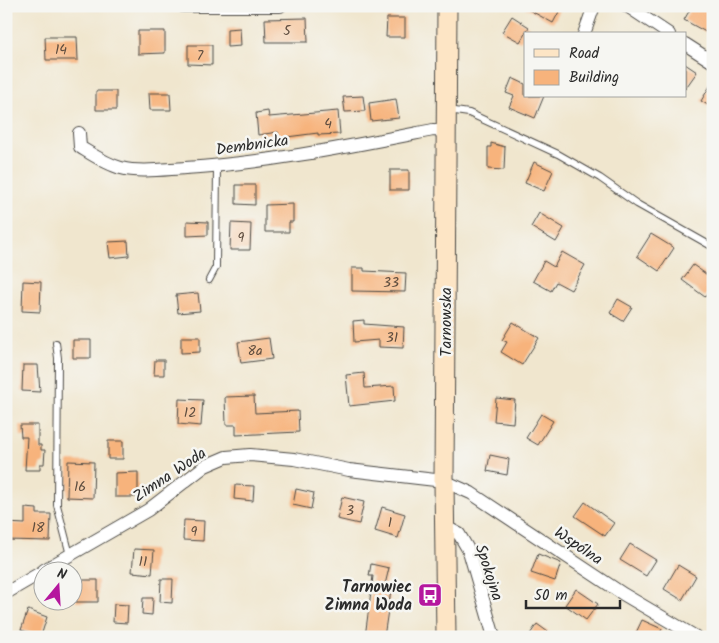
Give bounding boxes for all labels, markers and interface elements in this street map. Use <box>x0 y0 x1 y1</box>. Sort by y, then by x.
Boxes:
house number: 5 <box>283 20 292 42</box>
legend <box>524 32 686 98</box>
house number: 14 <box>55 39 67 61</box>
text: Road <box>569 42 600 66</box>
house number: 7 <box>197 45 204 67</box>
text: Building <box>569 66 619 90</box>
house number: 4 <box>324 113 332 135</box>
street label: Dembnicka <box>214 128 290 163</box>
house number: 9 <box>238 227 245 249</box>
house number: 33 <box>383 272 399 294</box>
street label: Tarnowska <box>434 287 459 357</box>
house number: 31 <box>386 327 398 349</box>
house number: 8a <box>248 340 263 362</box>
house number: 12 <box>184 402 196 424</box>
street label: Zimna Woda <box>128 441 212 509</box>
house number: 16 <box>74 476 86 498</box>
house number: 3 <box>346 500 354 522</box>
house number: 1 <box>388 512 392 534</box>
house number: 18 <box>32 517 45 539</box>
house number: 9 <box>191 521 198 543</box>
street label: Wspólna <box>549 521 608 572</box>
street label: Spokojna <box>468 541 509 604</box>
house number: 11 <box>139 551 147 573</box>
north arrow <box>32 560 82 610</box>
text: N <box>54 563 69 586</box>
place label: Tarnowiec Zimna Woda <box>325 575 412 618</box>
scale bar <box>526 578 620 610</box>
bus stop icon: Tarnowiec Zimna Woda <box>417 582 443 608</box>
text: 50 m <box>534 584 568 608</box>

